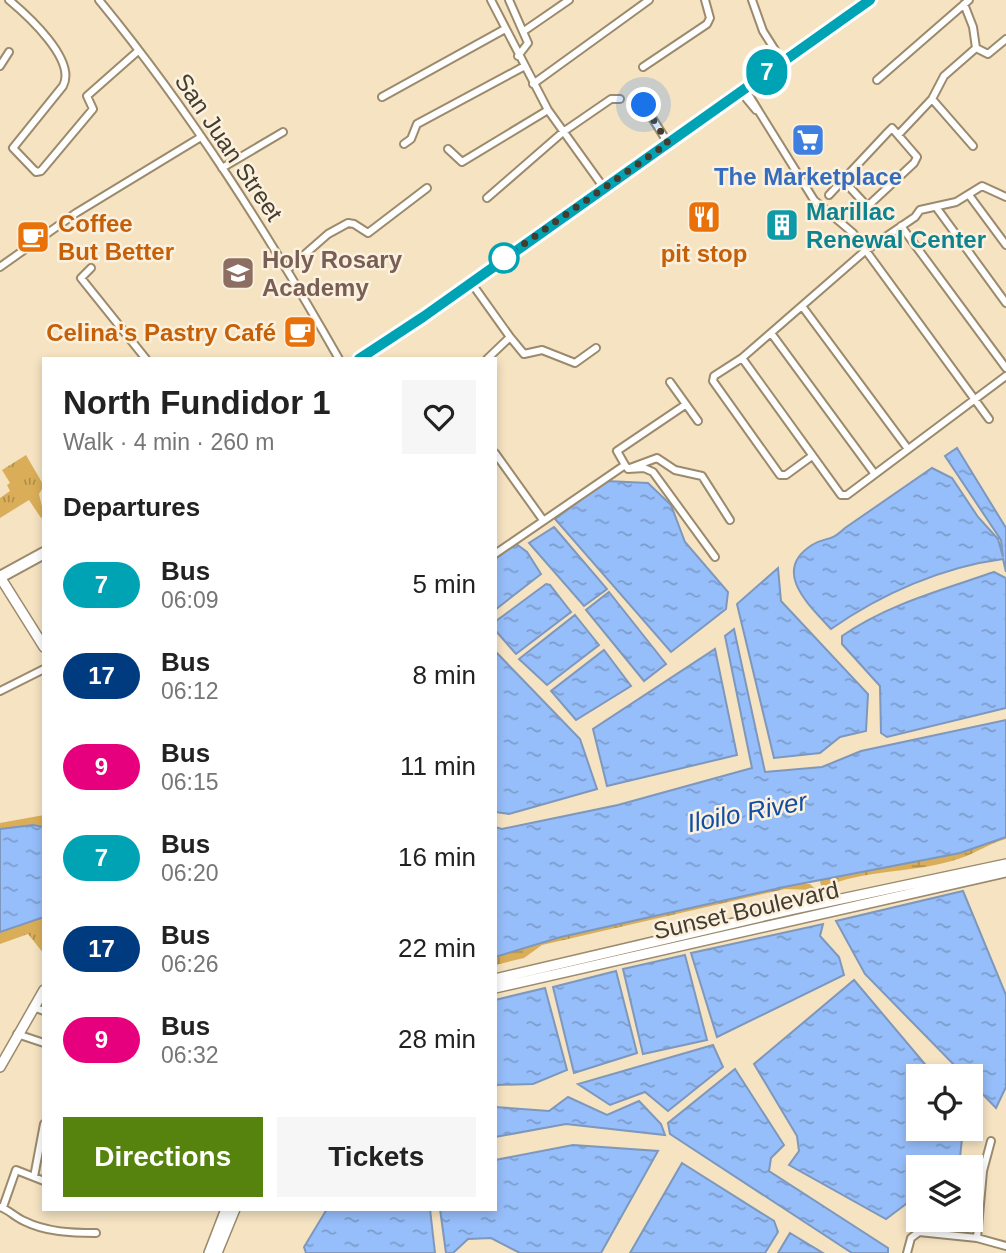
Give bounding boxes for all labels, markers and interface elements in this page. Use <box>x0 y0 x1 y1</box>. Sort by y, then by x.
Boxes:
line badge: 7 <box>744 49 790 95</box>
text: 7 <box>760 58 774 85</box>
street label: San Juan Street <box>170 68 288 226</box>
your location <box>626 87 661 122</box>
supermarket icon: The Marketplace <box>789 121 827 159</box>
place label: The Marketplace <box>714 163 902 190</box>
restaurant icon: pit stop <box>685 198 723 236</box>
place label: Marillac Renewal Center <box>806 198 986 253</box>
building icon: Marillac Renewal Center <box>763 206 801 244</box>
place label: Coffee But Better <box>58 210 174 265</box>
cafe icon: Coffee But Better <box>14 218 52 256</box>
place label: pit stop <box>661 240 747 267</box>
unlabelled marker <box>489 243 519 273</box>
place label: Holy Rosary Academy <box>262 246 403 301</box>
school or university icon: Holy Rosary Academy <box>219 254 257 292</box>
cafe icon: Celina's Pastry Café <box>281 313 319 351</box>
place label: Celina's Pastry Café <box>46 319 276 346</box>
button: heart <box>402 380 476 454</box>
text: North Fundidor 1 <box>63 384 331 421</box>
text: Walk · 4 min · 260 m <box>63 429 274 455</box>
text: Departures <box>63 492 200 522</box>
text: Bus <box>161 556 210 586</box>
text: 5 min <box>412 569 476 599</box>
text: 7 <box>95 571 108 598</box>
text: 06:09 <box>161 587 219 613</box>
text: Bus <box>161 647 210 677</box>
text: 8 min <box>412 660 476 690</box>
text: 17 <box>88 662 115 689</box>
text: 06:12 <box>161 678 219 704</box>
text: Bus <box>161 738 210 768</box>
text: 11 min <box>400 751 476 781</box>
text: 9 <box>95 753 108 780</box>
text: 06:15 <box>161 769 219 795</box>
water label: Iloilo River <box>685 785 811 838</box>
text: Bus <box>161 829 210 859</box>
text: 16 min <box>398 842 476 872</box>
text: 7 <box>95 844 108 871</box>
text: 06:20 <box>161 860 219 886</box>
street label: Sunset Boulevard <box>651 876 841 944</box>
text: Bus <box>161 920 210 950</box>
text: 22 min <box>398 933 476 963</box>
text: 17 <box>88 935 115 962</box>
text: 06:26 <box>161 951 219 977</box>
text: Bus <box>161 1011 210 1041</box>
text: 28 min <box>398 1024 476 1054</box>
text: 9 <box>95 1026 108 1053</box>
text: 06:32 <box>161 1042 219 1068</box>
map controls <box>906 1064 983 1232</box>
button: locate <box>906 1064 983 1141</box>
button: Directions <box>63 1117 263 1197</box>
button: Tickets <box>277 1117 476 1197</box>
button: layers <box>906 1155 983 1232</box>

